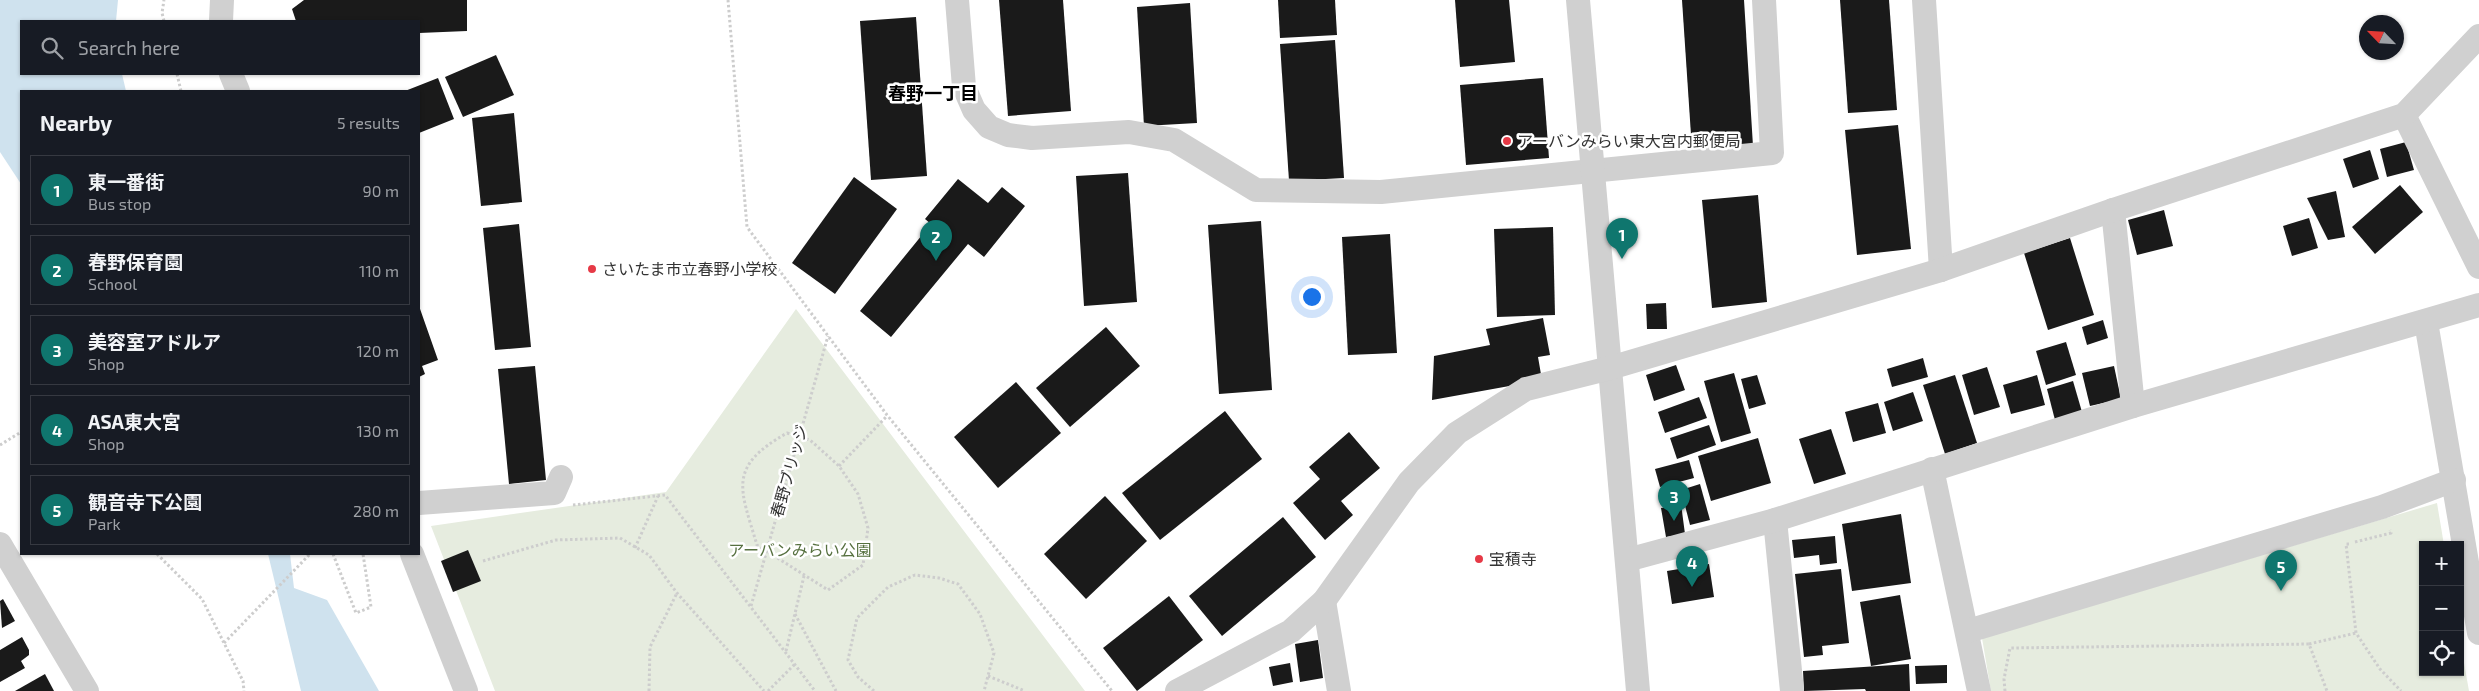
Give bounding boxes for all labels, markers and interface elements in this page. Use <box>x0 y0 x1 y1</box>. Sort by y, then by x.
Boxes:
north arrow <box>2359 15 2404 60</box>
search box <box>20 20 420 75</box>
icon: search <box>38 34 66 62</box>
text: Search here <box>78 36 180 59</box>
district label: 春野一丁目 <box>888 82 978 104</box>
text: Nearby <box>40 110 112 135</box>
text: 5 results <box>337 113 400 132</box>
place label: アーバンみらい東大宮内郵便局 <box>1517 131 1741 150</box>
marker: アーバンみらい東大宮内郵便局 <box>1501 135 1513 147</box>
text: 東一番街 <box>88 170 164 193</box>
text: 1 <box>54 181 60 200</box>
text: 90 m <box>363 181 399 200</box>
text: Bus stop <box>88 194 151 213</box>
pin: 1 <box>1606 218 1638 259</box>
pin: 2 <box>920 220 952 261</box>
text: 春野保育園 <box>88 250 183 273</box>
place label: さいたま市立春野小学校 <box>602 259 778 278</box>
text: 2 <box>52 261 62 280</box>
text: 110 m <box>359 261 399 280</box>
marker: さいたま市立春野小学校 <box>586 263 598 275</box>
text: School <box>88 274 137 293</box>
your location <box>1299 284 1325 310</box>
text: 美容室アドルア <box>88 330 221 353</box>
text: 3 <box>52 341 62 360</box>
text: 120 m <box>356 341 399 360</box>
text: Shop <box>88 354 125 373</box>
text: ASA東大宮 <box>88 410 181 433</box>
text: 4 <box>52 421 62 440</box>
text: 130 m <box>357 421 399 440</box>
street label: 春野ブリッジ <box>766 422 811 520</box>
text: Shop <box>88 434 125 453</box>
pin: 3 <box>1658 480 1690 521</box>
text: 観音寺下公園 <box>88 490 202 513</box>
text: 5 <box>53 501 61 520</box>
text: 280 m <box>353 501 399 520</box>
text: Park <box>88 514 121 533</box>
park label: アーバンみらい公園 <box>728 540 872 559</box>
map controls <box>2419 541 2464 676</box>
button: + <box>2419 541 2464 586</box>
pin: 4 <box>1676 546 1708 587</box>
place label: 宝積寺 <box>1489 549 1537 568</box>
pin: 5 <box>2265 550 2297 591</box>
marker: 宝積寺 <box>1473 553 1485 565</box>
button: − <box>2419 586 2464 631</box>
button: locate <box>2419 631 2464 676</box>

